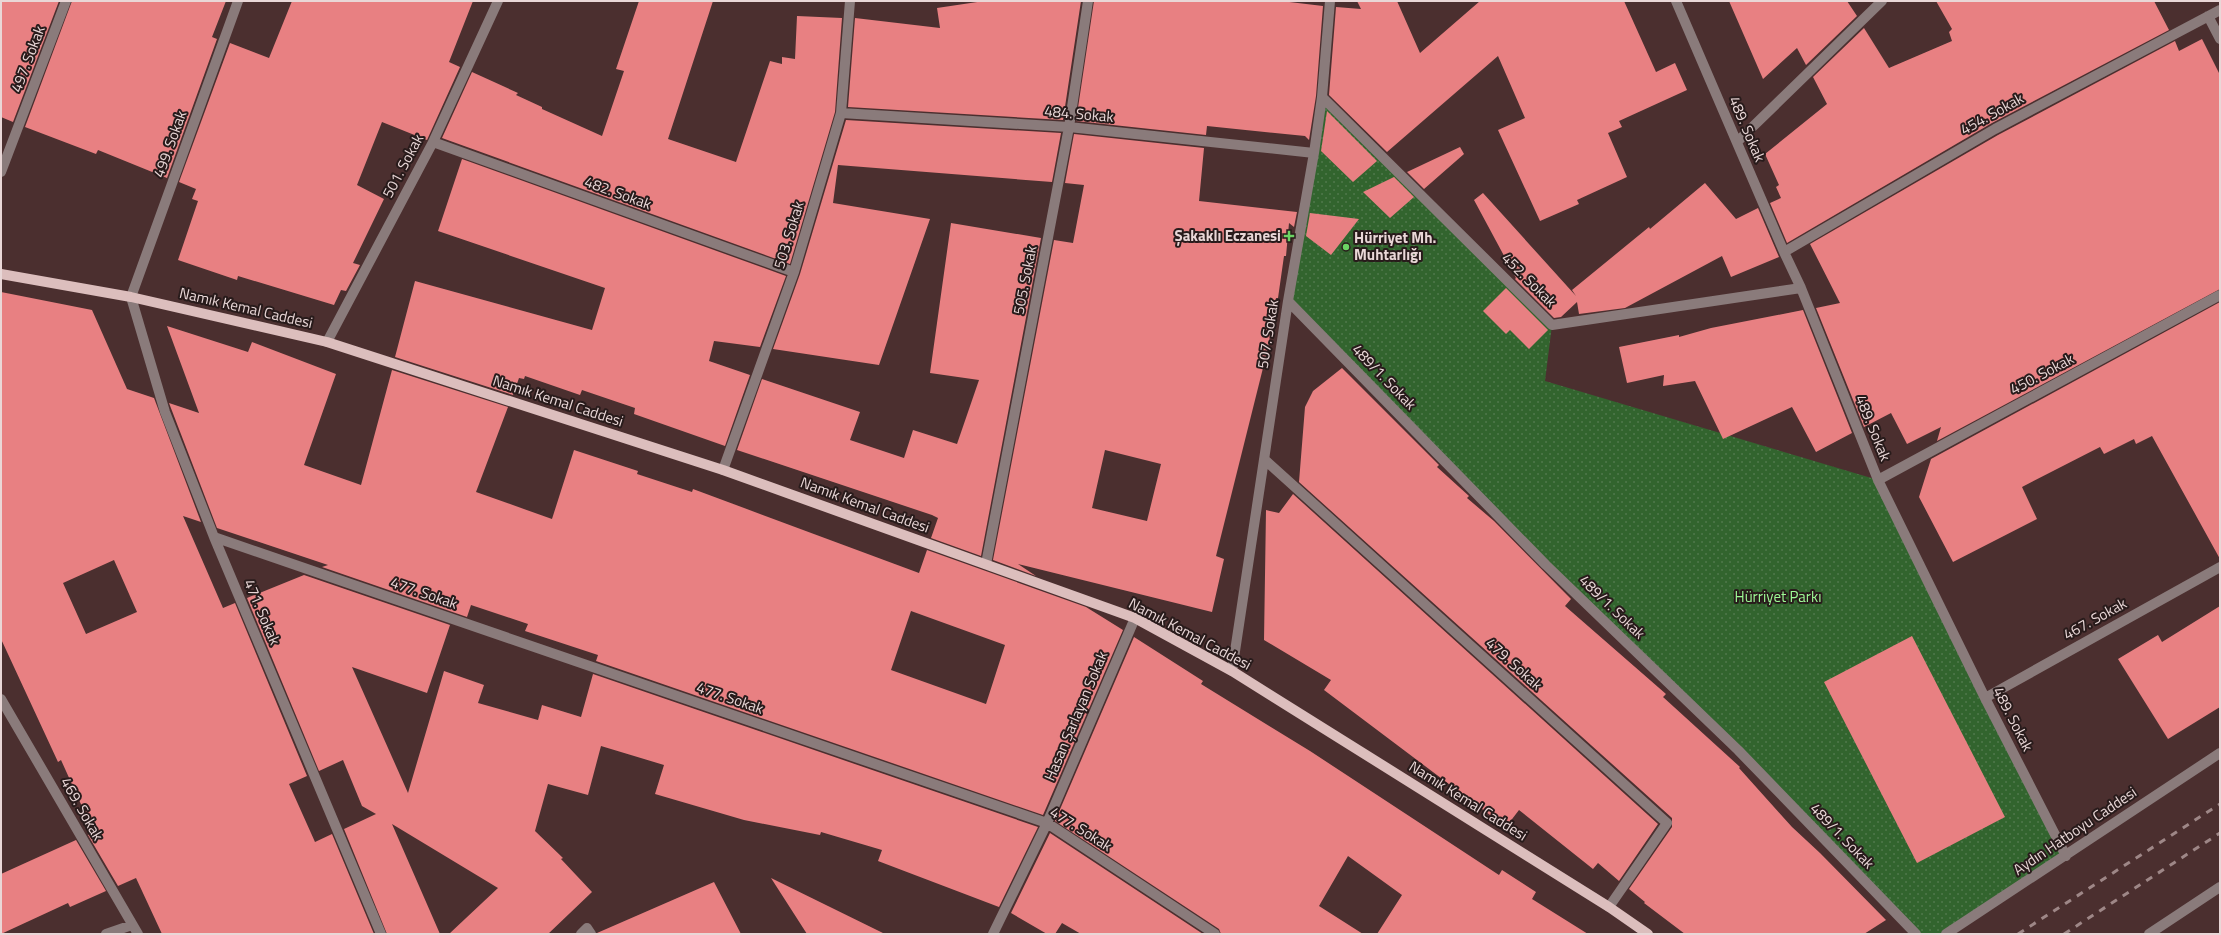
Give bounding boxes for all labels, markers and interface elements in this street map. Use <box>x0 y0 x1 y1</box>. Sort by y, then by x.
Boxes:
street label: 497. Sokak <box>4 22 51 95</box>
street label: 454. Sokak <box>1956 87 2028 141</box>
street label: 489. Sokak <box>1723 92 1772 165</box>
street label: 484. Sokak <box>1043 99 1115 128</box>
street label: 499. Sokak <box>147 107 192 180</box>
street label: 501. Sokak <box>376 130 429 202</box>
street label: 482. Sokak <box>582 170 655 215</box>
street label: 503. Sokak <box>767 198 810 272</box>
place label: Şakaklı Eczanesi <box>1175 224 1281 247</box>
place label: Hürriyet Mh. Muhtarlığı <box>1354 226 1436 266</box>
marker: Şakaklı Eczanesi <box>1284 231 1294 241</box>
marker: Hürriyet Mh. Muhtarlığı <box>1341 242 1351 252</box>
street label: 505. Sokak <box>1007 244 1042 316</box>
street label: 452. Sokak <box>1497 247 1562 312</box>
street label: Namık Kemal Caddesi <box>177 281 315 334</box>
street label: 507. Sokak <box>1251 298 1284 370</box>
street label: 489/1. Sokak <box>1347 338 1422 415</box>
street label: 450. Sokak <box>2006 347 2078 400</box>
street label: Namık Kemal Caddesi <box>490 369 626 432</box>
street label: 489. Sokak <box>1850 391 1897 464</box>
street label: Namık Kemal Caddesi <box>797 470 933 539</box>
street label: 489/1. Sokak <box>1574 569 1651 644</box>
street label: 477. Sokak <box>387 570 461 615</box>
street label: 471. Sokak <box>238 575 287 648</box>
park label: Hürriyet Parkı <box>1735 585 1821 608</box>
street label: Namık Kemal Caddesi <box>1125 591 1256 676</box>
street label: 467. Sokak <box>2059 592 2131 646</box>
street label: 479. Sokak <box>1481 632 1548 695</box>
street label: Hasan Şarlayan Sokak <box>1038 647 1113 784</box>
street label: 477. Sokak <box>693 675 767 720</box>
street label: 489. Sokak <box>1987 683 2040 755</box>
street label: Namık Kemal Caddesi <box>1404 755 1532 846</box>
street label: 469. Sokak <box>55 773 110 845</box>
street label: Aydın Hatboyu Caddesi <box>2008 781 2141 881</box>
street label: 489/1. Sokak <box>1805 797 1880 874</box>
street label: 477. Sokak <box>1046 800 1117 857</box>

